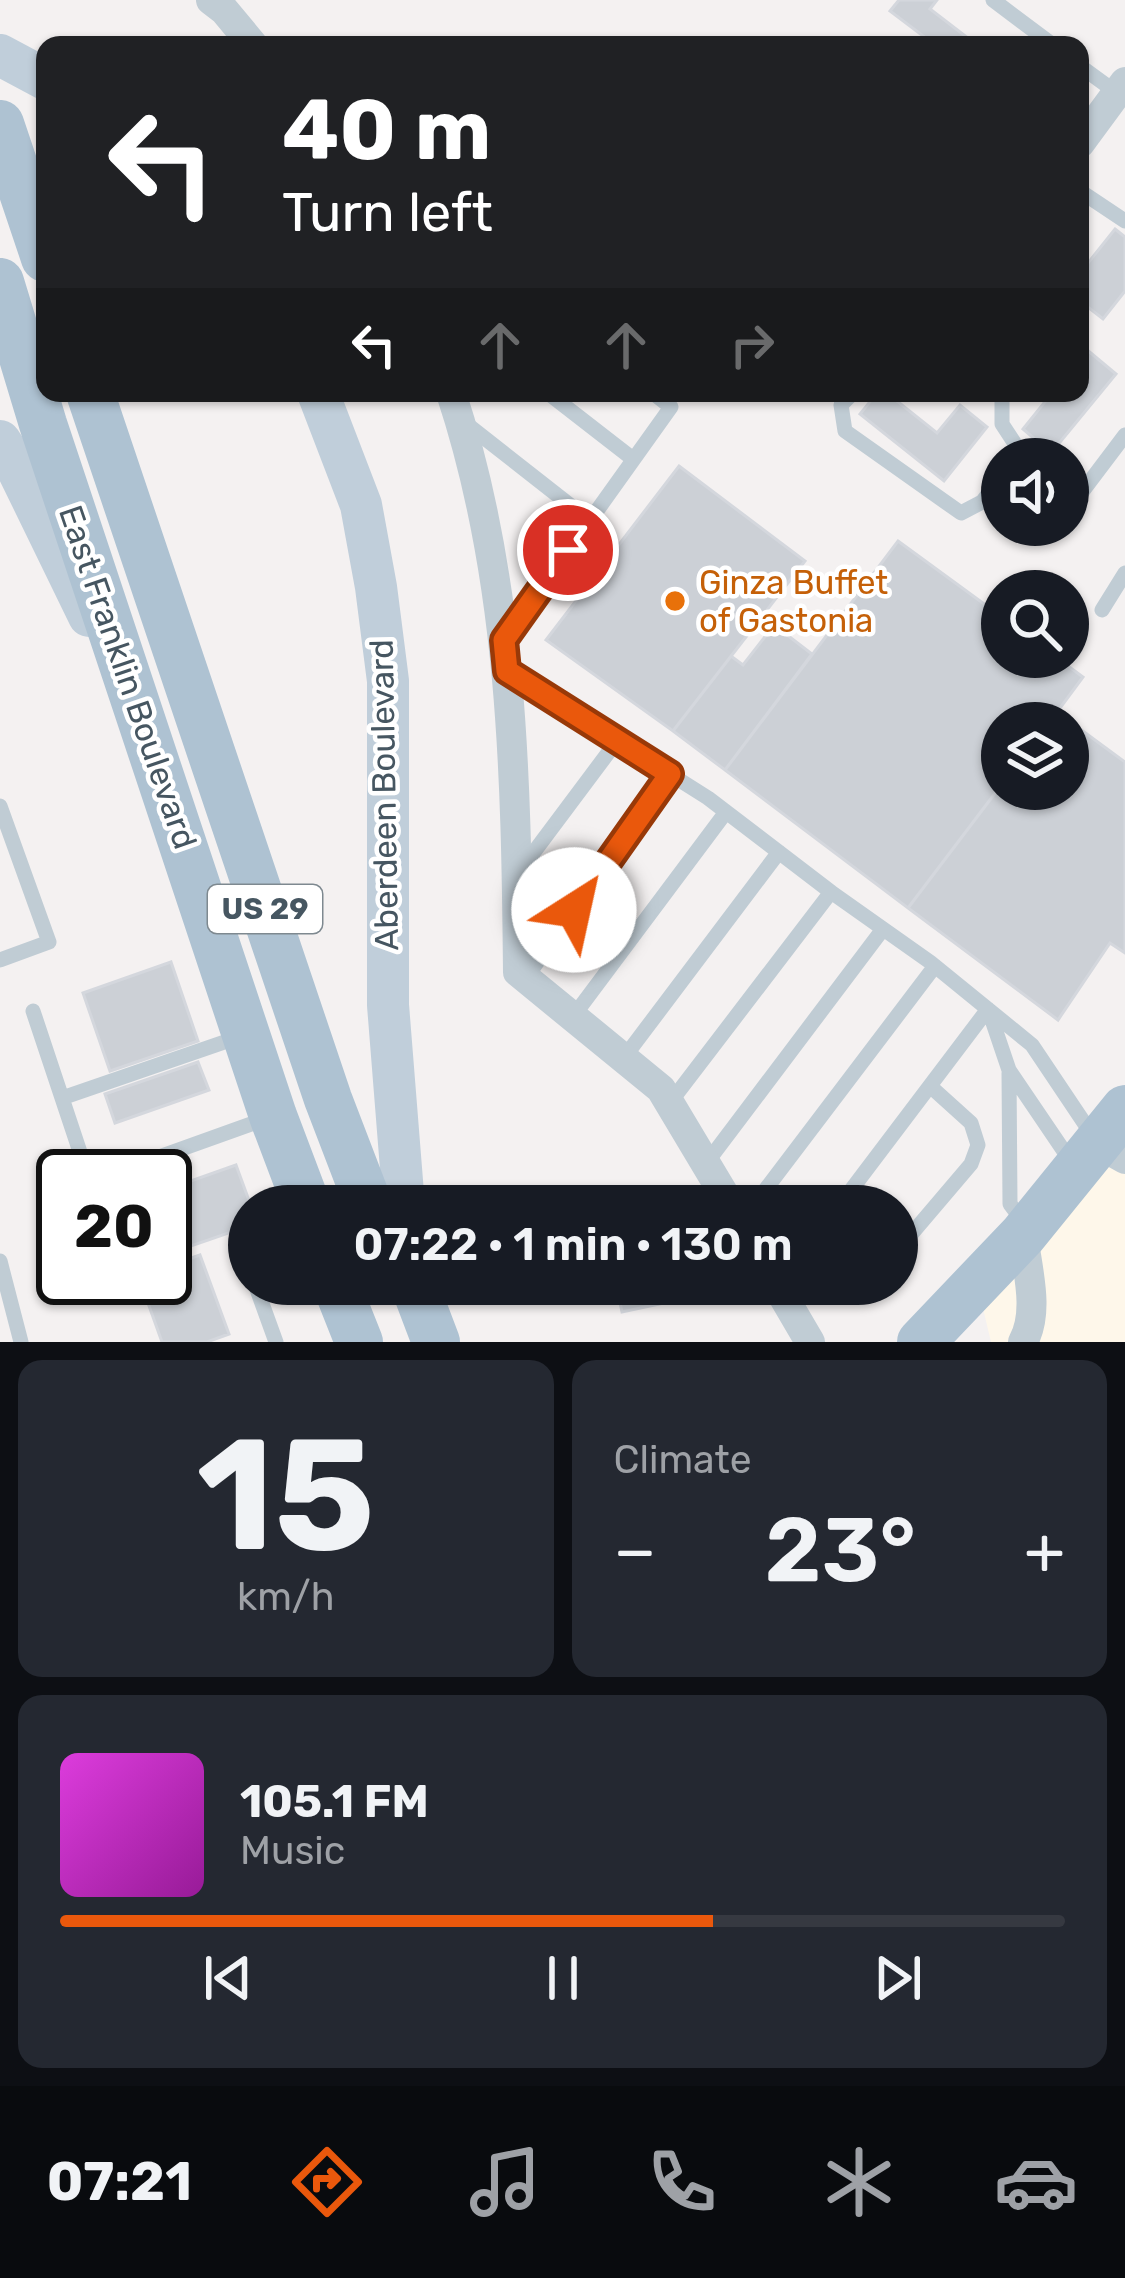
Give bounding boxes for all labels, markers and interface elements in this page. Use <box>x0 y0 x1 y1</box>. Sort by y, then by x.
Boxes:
text: 40 m <box>282 80 491 180</box>
icon: left <box>84 84 240 240</box>
text: Turn left <box>282 181 493 245</box>
icon: left <box>341 312 407 378</box>
icon: ahead <box>467 312 533 378</box>
icon: ahead <box>593 312 659 378</box>
icon: right <box>719 312 785 378</box>
map controls <box>981 438 1089 810</box>
button: sound <box>981 438 1089 546</box>
pin <box>517 499 619 601</box>
street label: East Franklin Boulevard <box>51 500 205 854</box>
icon: arrive <box>535 517 601 583</box>
place label: Ginza Buffet of Gastonia <box>699 563 888 640</box>
button: search <box>981 570 1089 678</box>
marker: Ginza Buffet of Gastonia <box>662 588 688 614</box>
street label: Aberdeen Boulevard <box>362 639 406 951</box>
button: layers <box>981 702 1089 810</box>
position arrow <box>511 847 637 973</box>
road number: US 29 <box>208 885 322 933</box>
speed limit sign: 20 <box>36 1149 192 1305</box>
text: 07:22 · 1 min · 130 m <box>353 1218 793 1271</box>
text: 15 <box>197 1403 375 1588</box>
text: Climate <box>614 1437 752 1483</box>
text: 23° <box>764 1497 916 1604</box>
text: − <box>614 1511 656 1590</box>
text: + <box>1024 1511 1065 1590</box>
text: km/h <box>237 1574 334 1620</box>
text: 105.1 FM <box>240 1775 429 1828</box>
text: Music <box>240 1828 345 1874</box>
icon: previous <box>195 1945 261 2011</box>
icon: pause <box>530 1945 596 2011</box>
icon: next <box>865 1945 931 2011</box>
icon: directions <box>285 2140 369 2224</box>
icon: music <box>463 2140 547 2224</box>
icon: phone <box>640 2140 724 2224</box>
icon: climate <box>817 2140 901 2224</box>
icon: car <box>994 2140 1078 2224</box>
text: 07:21 <box>47 2150 192 2214</box>

